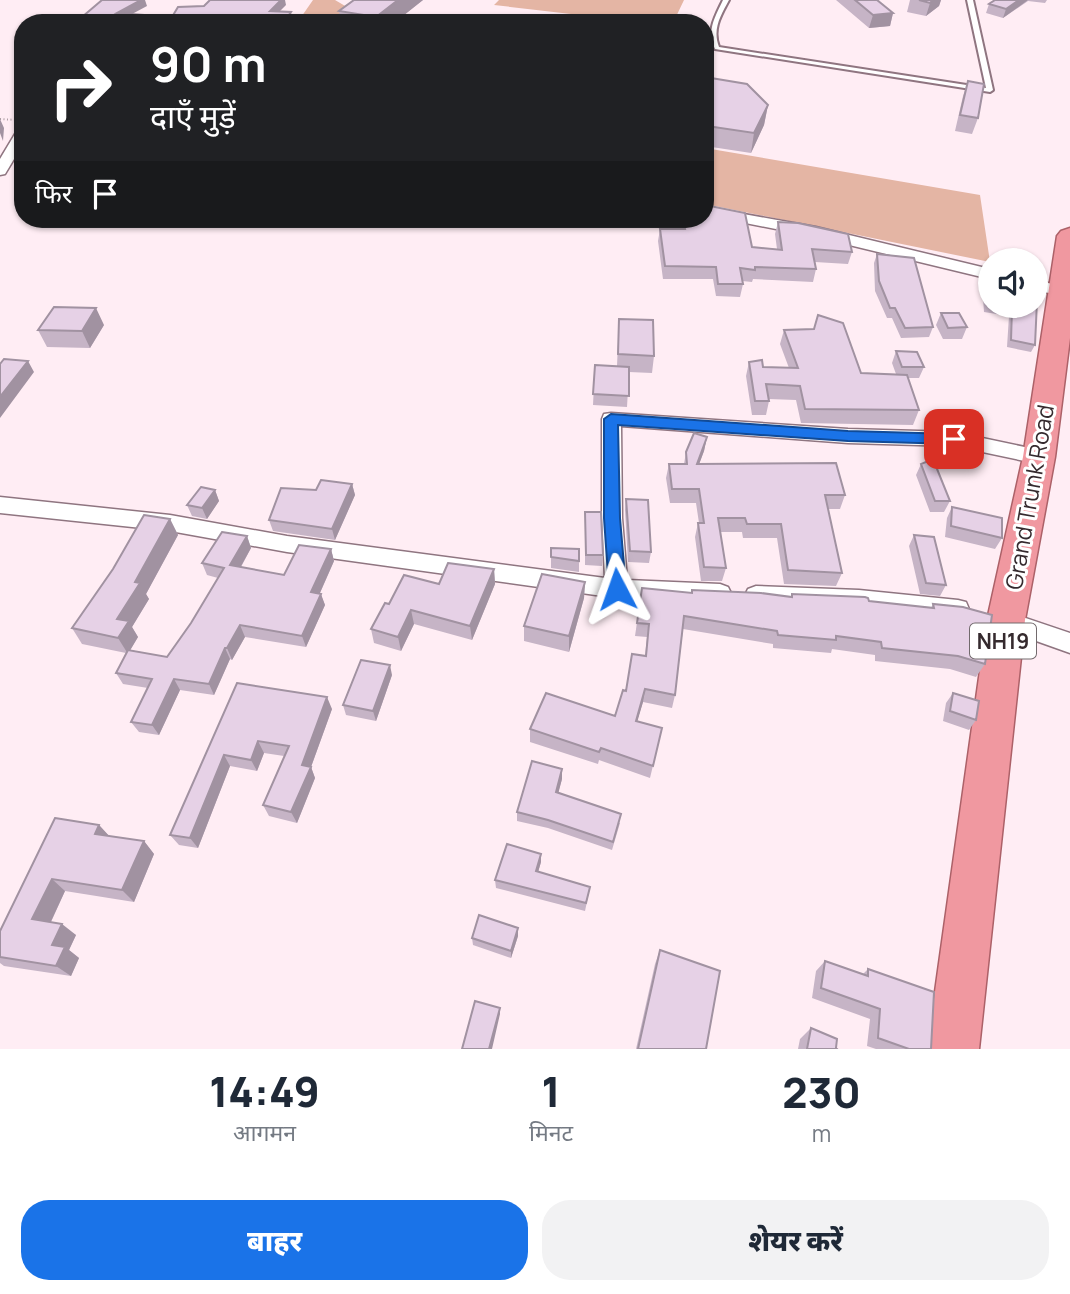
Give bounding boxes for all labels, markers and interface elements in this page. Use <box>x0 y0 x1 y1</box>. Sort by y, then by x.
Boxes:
text: 90 m <box>150 30 267 97</box>
icon: right <box>35 42 126 133</box>
text: दाएँ मुड़ें <box>150 94 236 138</box>
text: फिर <box>35 175 72 211</box>
icon: arrive <box>86 175 124 213</box>
map controls <box>978 248 1048 318</box>
button: sound <box>978 248 1048 318</box>
street label: Grand Trunk Road <box>997 402 1061 592</box>
pin <box>924 409 984 469</box>
icon: arrive <box>935 420 973 458</box>
position arrow <box>580 552 654 626</box>
road number: NH19 <box>970 624 1036 658</box>
text: 14:49 <box>209 1062 320 1120</box>
text: 1 <box>542 1062 561 1120</box>
text: 230 <box>782 1063 861 1121</box>
text: आगमन <box>233 1116 296 1148</box>
text: मिनट <box>529 1116 573 1148</box>
text: m <box>812 1117 831 1149</box>
button: बाहर <box>21 1200 528 1280</box>
button: शेयर करें <box>542 1200 1049 1280</box>

